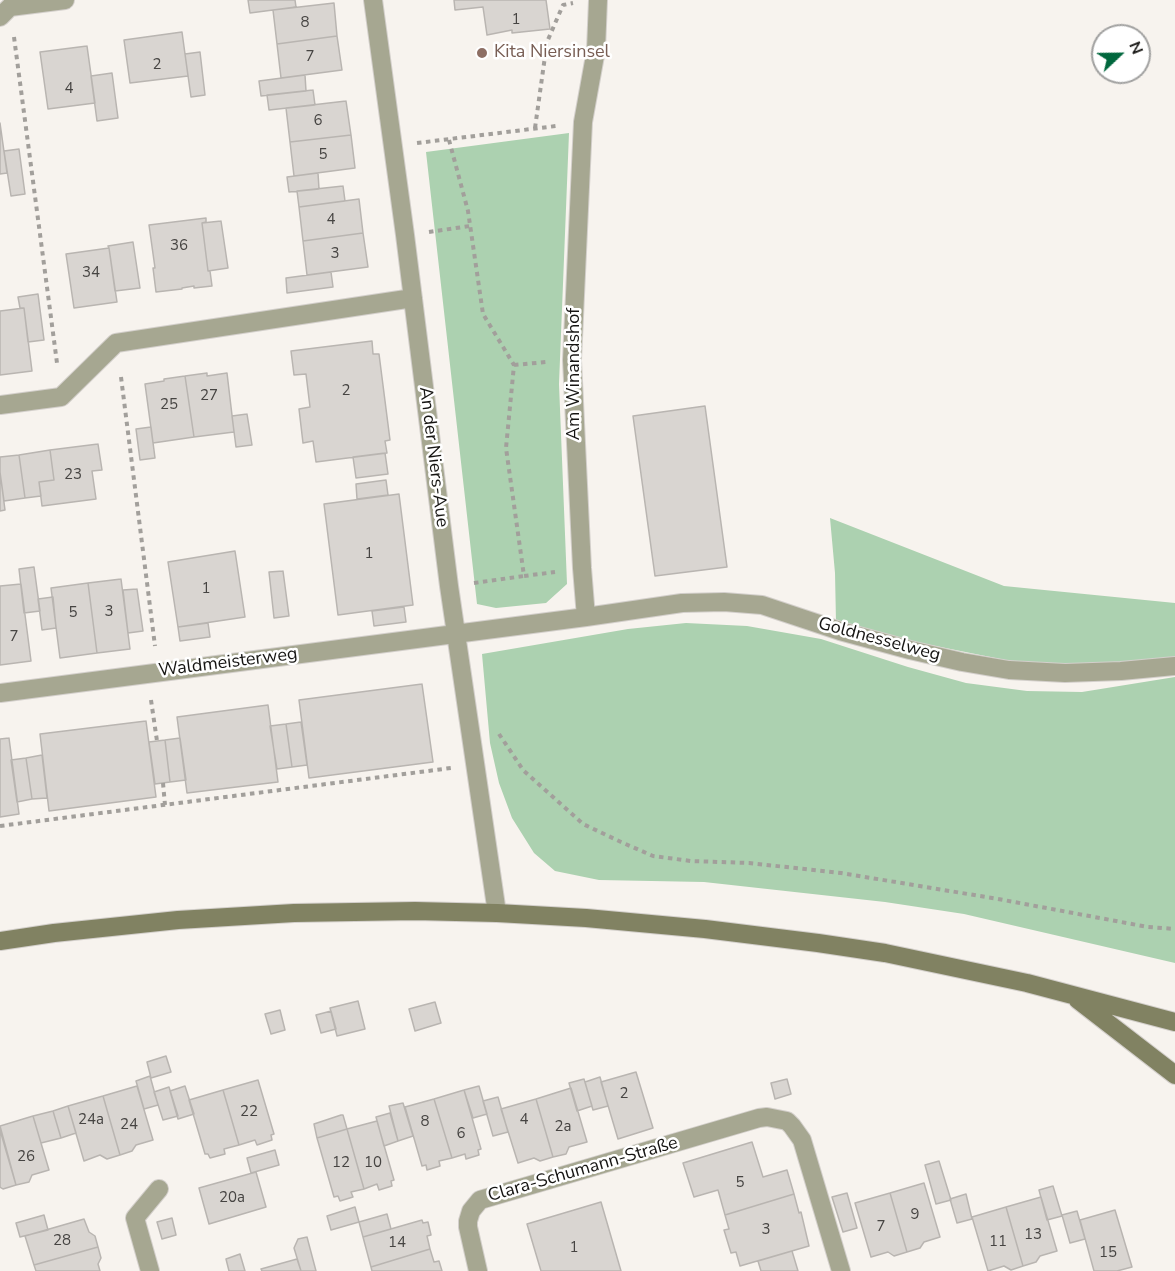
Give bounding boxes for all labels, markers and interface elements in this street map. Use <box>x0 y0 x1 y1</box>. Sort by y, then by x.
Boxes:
house number: 1 <box>512 11 520 29</box>
house number: 8 <box>301 14 309 32</box>
north arrow <box>1091 24 1151 84</box>
text: N <box>1123 38 1148 58</box>
place label: Kita Niersinsel <box>494 42 610 64</box>
marker: Kita Niersinsel <box>475 46 489 60</box>
house number: 7 <box>306 48 314 66</box>
house number: 2 <box>153 56 161 74</box>
house number: 4 <box>65 80 73 98</box>
house number: 6 <box>314 112 322 130</box>
house number: 5 <box>319 146 327 164</box>
house number: 4 <box>327 211 335 229</box>
house number: 36 <box>170 237 188 255</box>
house number: 3 <box>331 245 339 263</box>
house number: 34 <box>82 264 100 282</box>
street label: Am Winandshof <box>564 308 586 440</box>
house number: 2 <box>342 382 350 400</box>
street label: An der Niers-Aue <box>414 386 452 528</box>
house number: 27 <box>200 387 218 405</box>
house number: 25 <box>160 396 178 414</box>
house number: 23 <box>64 466 82 484</box>
house number: 1 <box>365 545 373 563</box>
house number: 1 <box>202 580 210 598</box>
house number: 3 <box>105 603 113 621</box>
house number: 5 <box>69 604 77 622</box>
street label: Goldnesselweg <box>815 613 943 667</box>
house number: 7 <box>10 628 18 646</box>
street label: Waldmeisterweg <box>157 644 299 682</box>
house number: 2 <box>620 1085 628 1103</box>
house number: 22 <box>240 1103 258 1121</box>
house number: 24a <box>78 1111 104 1129</box>
house number: 4 <box>520 1111 528 1129</box>
house number: 8 <box>421 1113 429 1131</box>
house number: 24 <box>120 1116 138 1134</box>
house number: 2a <box>555 1118 571 1136</box>
house number: 6 <box>457 1125 465 1143</box>
street label: Clara-Schumann-Straße <box>486 1133 680 1207</box>
house number: 26 <box>17 1148 35 1166</box>
house number: 12 <box>332 1154 350 1172</box>
house number: 10 <box>364 1154 382 1172</box>
house number: 5 <box>736 1174 744 1192</box>
house number: 20a <box>219 1189 245 1207</box>
house number: 9 <box>911 1206 919 1224</box>
house number: 7 <box>877 1218 885 1236</box>
house number: 3 <box>762 1221 770 1239</box>
house number: 13 <box>1024 1226 1042 1244</box>
house number: 28 <box>53 1232 71 1250</box>
house number: 11 <box>989 1233 1007 1251</box>
house number: 14 <box>388 1234 406 1252</box>
house number: 1 <box>570 1239 578 1257</box>
house number: 15 <box>1099 1244 1117 1262</box>

